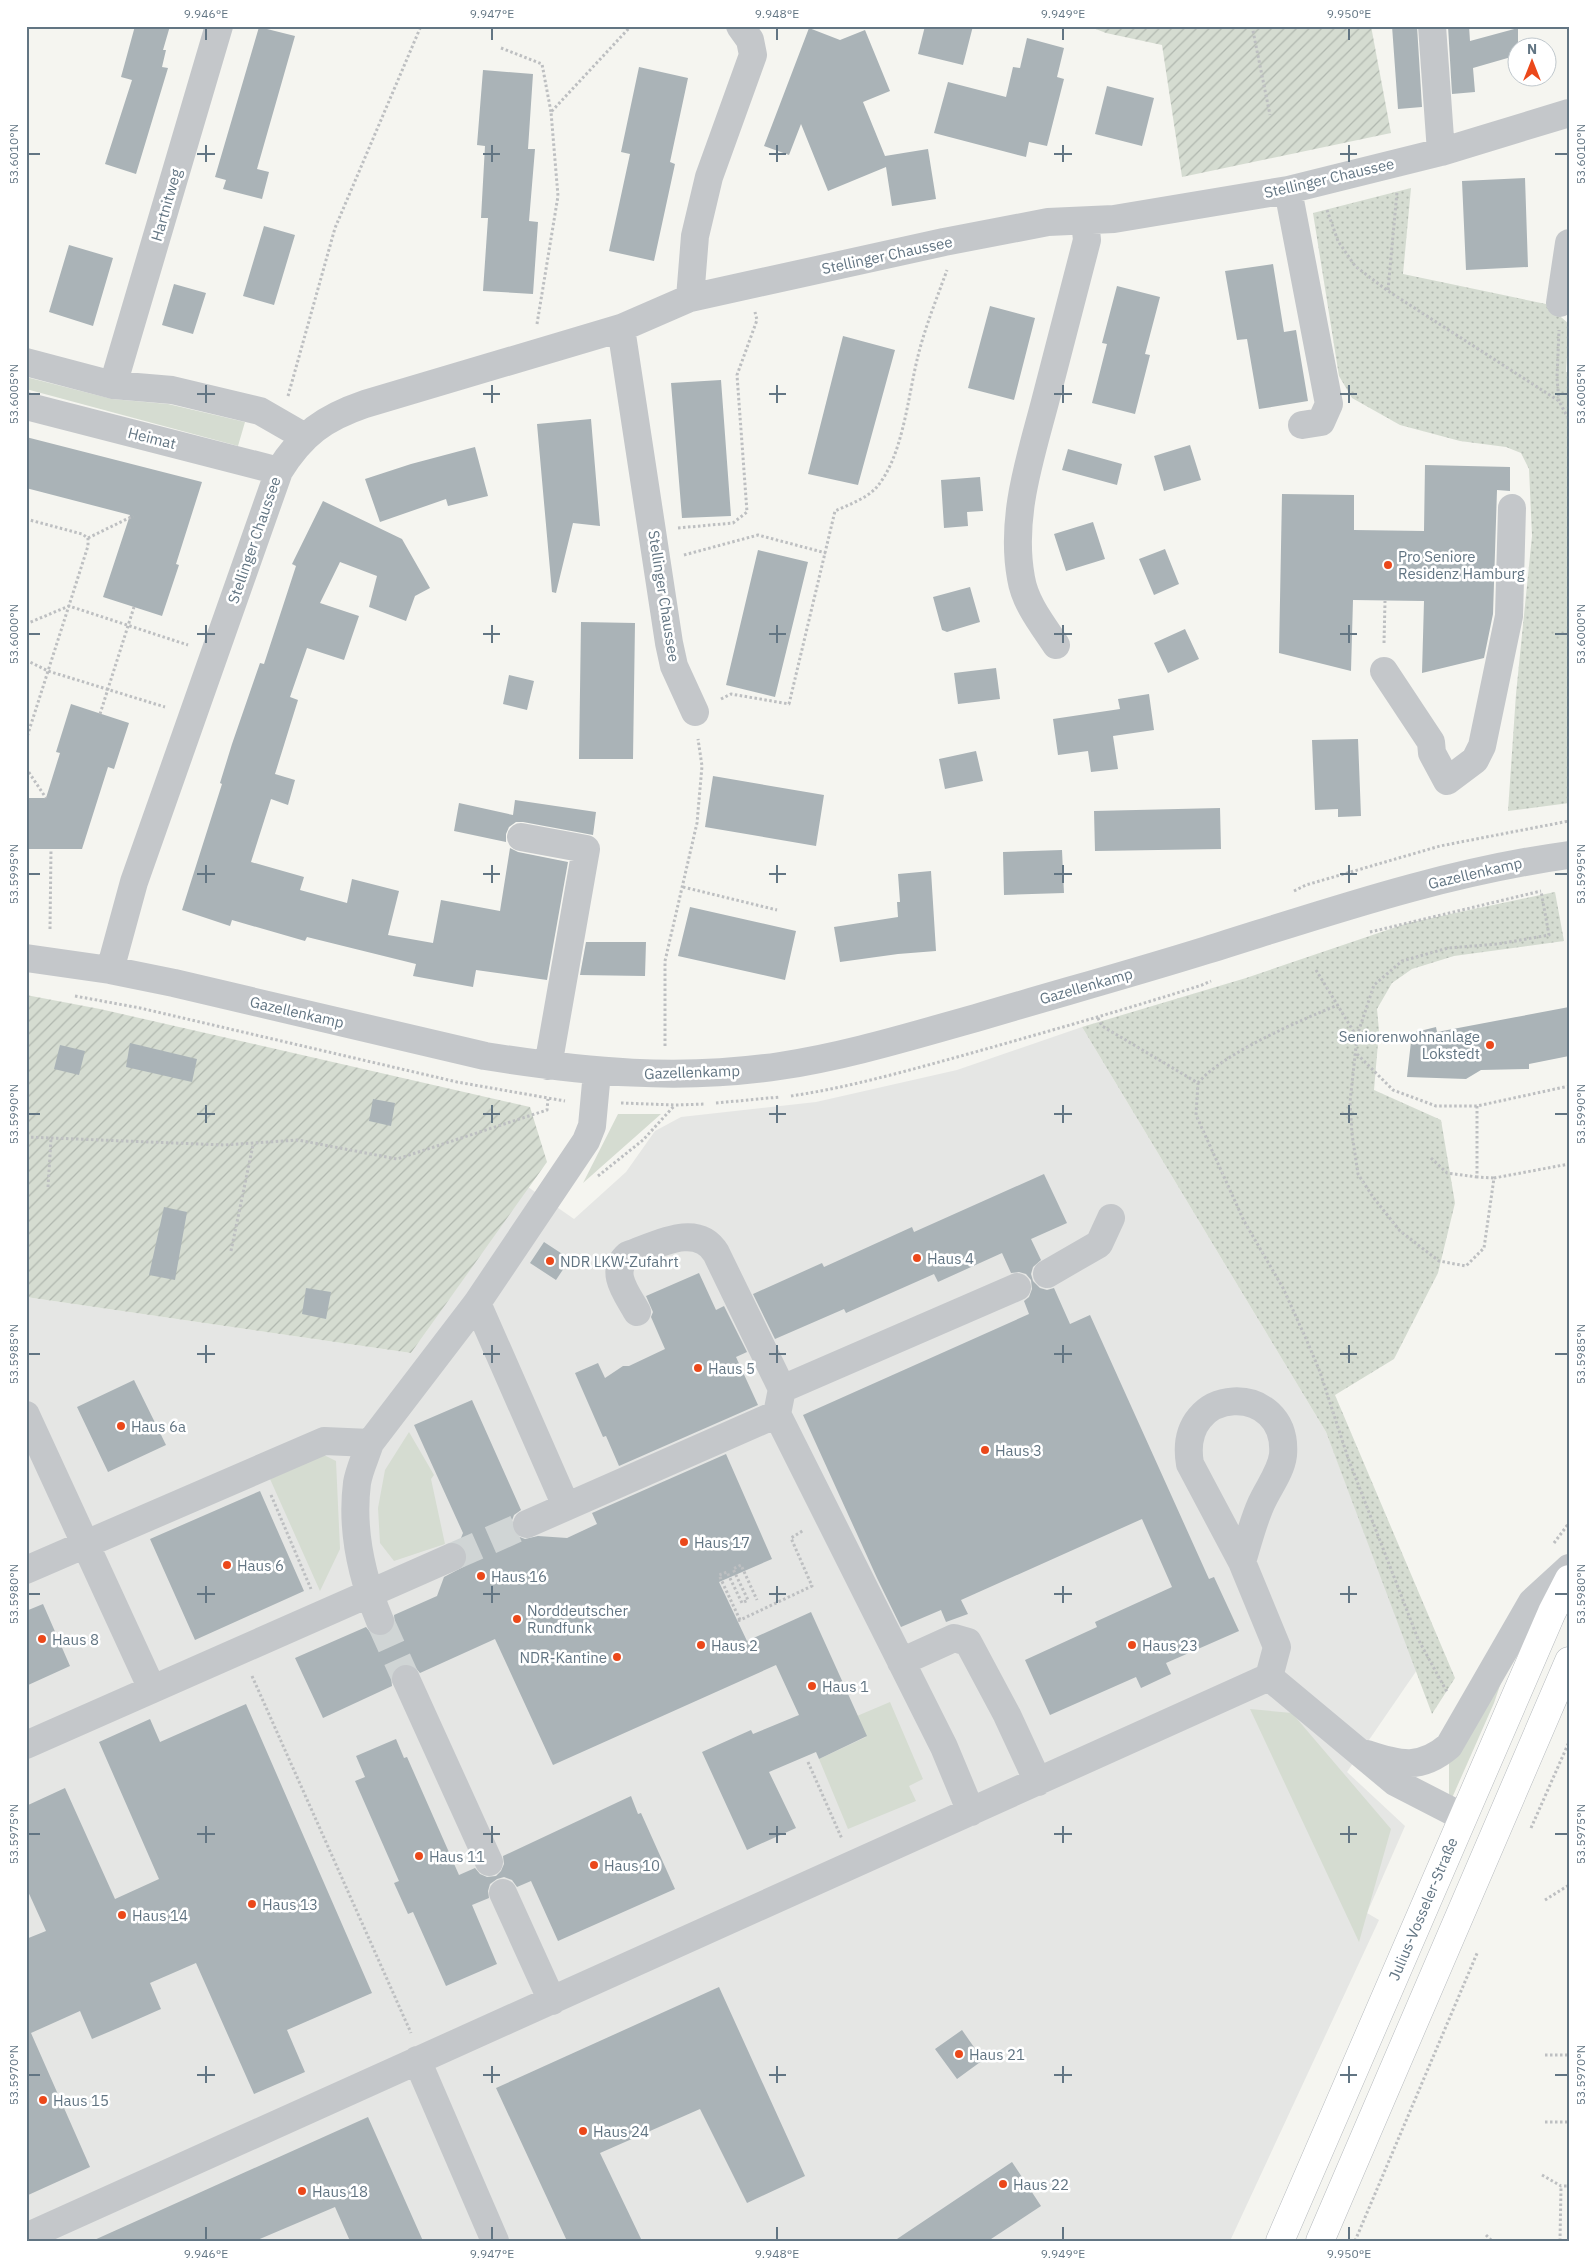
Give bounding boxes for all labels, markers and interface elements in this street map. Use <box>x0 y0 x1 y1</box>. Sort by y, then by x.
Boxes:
text: 9.946°E <box>184 6 228 21</box>
text: 9.947°E <box>470 6 514 21</box>
text: 9.948°E <box>755 6 799 21</box>
text: 9.949°E <box>1041 6 1085 21</box>
text: 9.950°E <box>1327 6 1371 21</box>
north arrow <box>1508 38 1558 88</box>
text: N <box>1527 40 1537 58</box>
text: 53.6010°N <box>6 124 21 184</box>
text: 53.6010°N <box>1573 124 1588 184</box>
street label: Stellinger Chaussee <box>1262 154 1396 202</box>
street label: Hartnitweg <box>147 166 185 243</box>
street label: Stellinger Chaussee <box>820 232 954 278</box>
text: 53.6005°N <box>6 364 21 424</box>
text: 53.6005°N <box>1573 364 1588 424</box>
street label: Heimat <box>126 423 178 453</box>
street label: Stellinger Chaussee <box>223 474 285 606</box>
street label: Stellinger Chaussee <box>644 529 684 663</box>
place label: Pro Seniore Residenz Hamburg <box>1398 547 1525 583</box>
marker: Pro Seniore Residenz Hamburg <box>1382 559 1394 571</box>
text: 53.6000°N <box>6 604 21 664</box>
text: 53.6000°N <box>1573 604 1588 664</box>
text: 53.5995°N <box>6 844 21 904</box>
text: 53.5995°N <box>1573 844 1588 904</box>
street label: Gazellenkamp <box>1426 853 1524 893</box>
street label: Gazellenkamp <box>1037 964 1135 1008</box>
street label: Gazellenkamp <box>248 992 346 1032</box>
place label: Seniorenwohnanlage Lokstedt <box>1339 1027 1480 1063</box>
marker: Seniorenwohnanlage Lokstedt <box>1484 1039 1496 1051</box>
street label: Gazellenkamp <box>644 1061 740 1083</box>
text: 53.5990°N <box>6 1084 21 1144</box>
text: 53.5990°N <box>1573 1084 1588 1144</box>
place label: Haus 4 <box>927 1249 974 1268</box>
place label: NDR LKW-Zufahrt <box>560 1252 679 1271</box>
marker: Haus 4 <box>911 1252 923 1264</box>
marker: NDR LKW-Zufahrt <box>544 1255 556 1267</box>
text: 53.5985°N <box>6 1324 21 1384</box>
text: 53.5985°N <box>1573 1324 1588 1384</box>
place label: Haus 5 <box>708 1359 755 1378</box>
marker: Haus 5 <box>692 1362 704 1374</box>
place label: Haus 6a <box>131 1417 186 1436</box>
marker: Haus 6a <box>115 1420 127 1432</box>
place label: Haus 3 <box>995 1441 1042 1460</box>
marker: Haus 3 <box>979 1444 991 1456</box>
place label: Haus 17 <box>694 1533 750 1552</box>
marker: Haus 17 <box>678 1536 690 1548</box>
place label: Haus 6 <box>237 1556 284 1575</box>
marker: Haus 6 <box>221 1559 233 1571</box>
text: 53.5980°N <box>6 1564 21 1624</box>
text: 53.5980°N <box>1573 1564 1588 1624</box>
place label: Haus 16 <box>491 1567 547 1586</box>
marker: Haus 16 <box>475 1570 487 1582</box>
place label: Norddeutscher Rundfunk <box>527 1601 628 1637</box>
marker: Norddeutscher Rundfunk <box>511 1613 523 1625</box>
place label: Haus 8 <box>52 1630 99 1649</box>
marker: Haus 8 <box>36 1633 48 1645</box>
place label: Haus 2 <box>711 1636 758 1655</box>
place label: Haus 23 <box>1142 1636 1198 1655</box>
marker: Haus 2 <box>695 1639 707 1651</box>
marker: Haus 23 <box>1126 1639 1138 1651</box>
place label: NDR-Kantine <box>519 1648 607 1667</box>
marker: NDR-Kantine <box>611 1651 623 1663</box>
place label: Haus 1 <box>822 1677 869 1696</box>
marker: Haus 1 <box>806 1680 818 1692</box>
text: 53.5975°N <box>6 1804 21 1864</box>
text: 53.5975°N <box>1573 1804 1588 1864</box>
street label: Julius-Vosseler-Straße <box>1384 1835 1462 1983</box>
place label: Haus 11 <box>429 1847 485 1866</box>
marker: Haus 11 <box>413 1850 425 1862</box>
place label: Haus 10 <box>604 1856 660 1875</box>
marker: Haus 10 <box>588 1859 600 1871</box>
place label: Haus 13 <box>262 1895 318 1914</box>
marker: Haus 13 <box>246 1898 258 1910</box>
place label: Haus 14 <box>132 1906 188 1925</box>
marker: Haus 14 <box>116 1909 128 1921</box>
text: 53.5970°N <box>6 2045 21 2105</box>
place label: Haus 21 <box>969 2045 1025 2064</box>
text: 53.5970°N <box>1573 2045 1588 2105</box>
marker: Haus 21 <box>953 2048 965 2060</box>
place label: Haus 15 <box>53 2091 109 2110</box>
marker: Haus 15 <box>37 2094 49 2106</box>
place label: Haus 24 <box>593 2122 649 2141</box>
marker: Haus 24 <box>577 2125 589 2137</box>
place label: Haus 22 <box>1013 2175 1069 2194</box>
marker: Haus 22 <box>997 2178 1009 2190</box>
place label: Haus 18 <box>312 2182 368 2201</box>
marker: Haus 18 <box>296 2185 308 2197</box>
text: 9.946°E <box>184 2246 228 2261</box>
text: 9.947°E <box>470 2246 514 2261</box>
text: 9.948°E <box>755 2246 799 2261</box>
text: 9.949°E <box>1041 2246 1085 2261</box>
text: 9.950°E <box>1327 2246 1371 2261</box>

